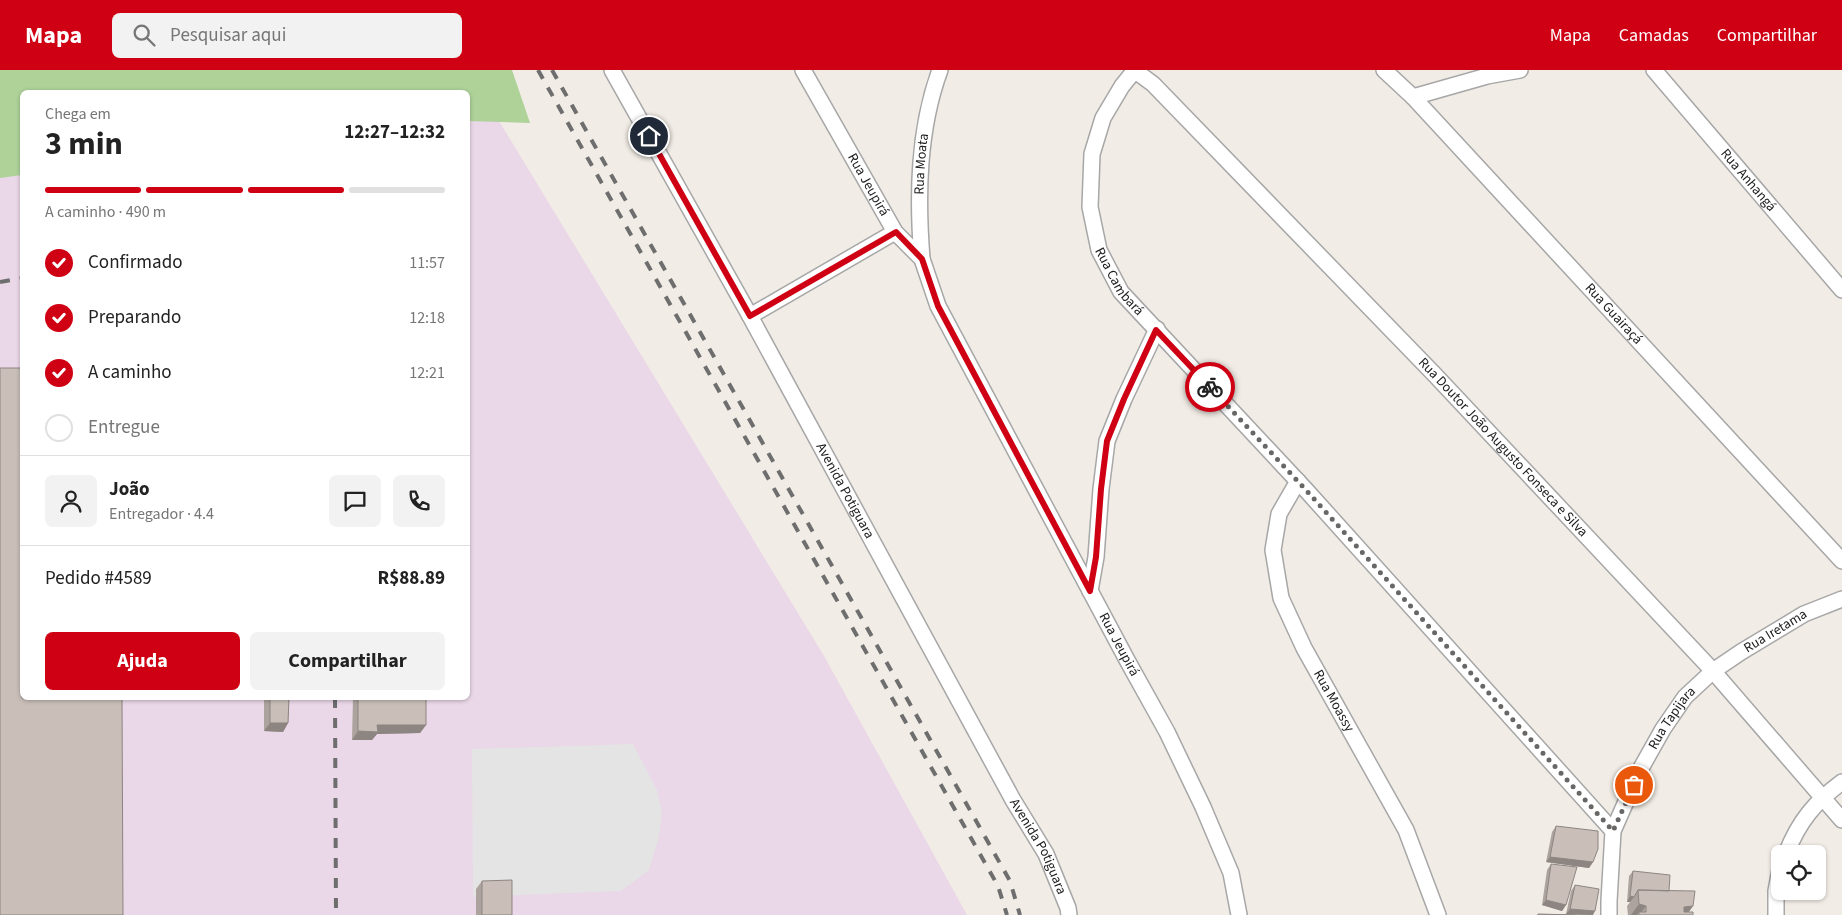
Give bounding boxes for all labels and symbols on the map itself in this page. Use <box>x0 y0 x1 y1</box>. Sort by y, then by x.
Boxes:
pin <box>628 115 670 157</box>
street label: Rua Moata <box>910 132 934 195</box>
street label: Rua Anhangá <box>1716 144 1781 216</box>
street label: Rua Jeupirá <box>842 150 894 220</box>
street label: Rua Cambará <box>1089 244 1148 320</box>
street label: Rua Guairaçá <box>1580 279 1647 349</box>
street label: Rua Doutor João Augusto Fonseca e Silva <box>1413 353 1592 541</box>
courier <box>1185 362 1235 412</box>
street label: Avenida Potiguara <box>811 439 879 542</box>
street label: Rua Iretama <box>1740 604 1811 658</box>
street label: Rua Jeupirá <box>1094 609 1144 680</box>
street label: Rua Moassy <box>1308 666 1359 736</box>
street label: Rua Tapijara <box>1644 682 1700 753</box>
pin <box>1613 764 1655 806</box>
street label: Avenida Potiguara <box>1004 795 1071 898</box>

